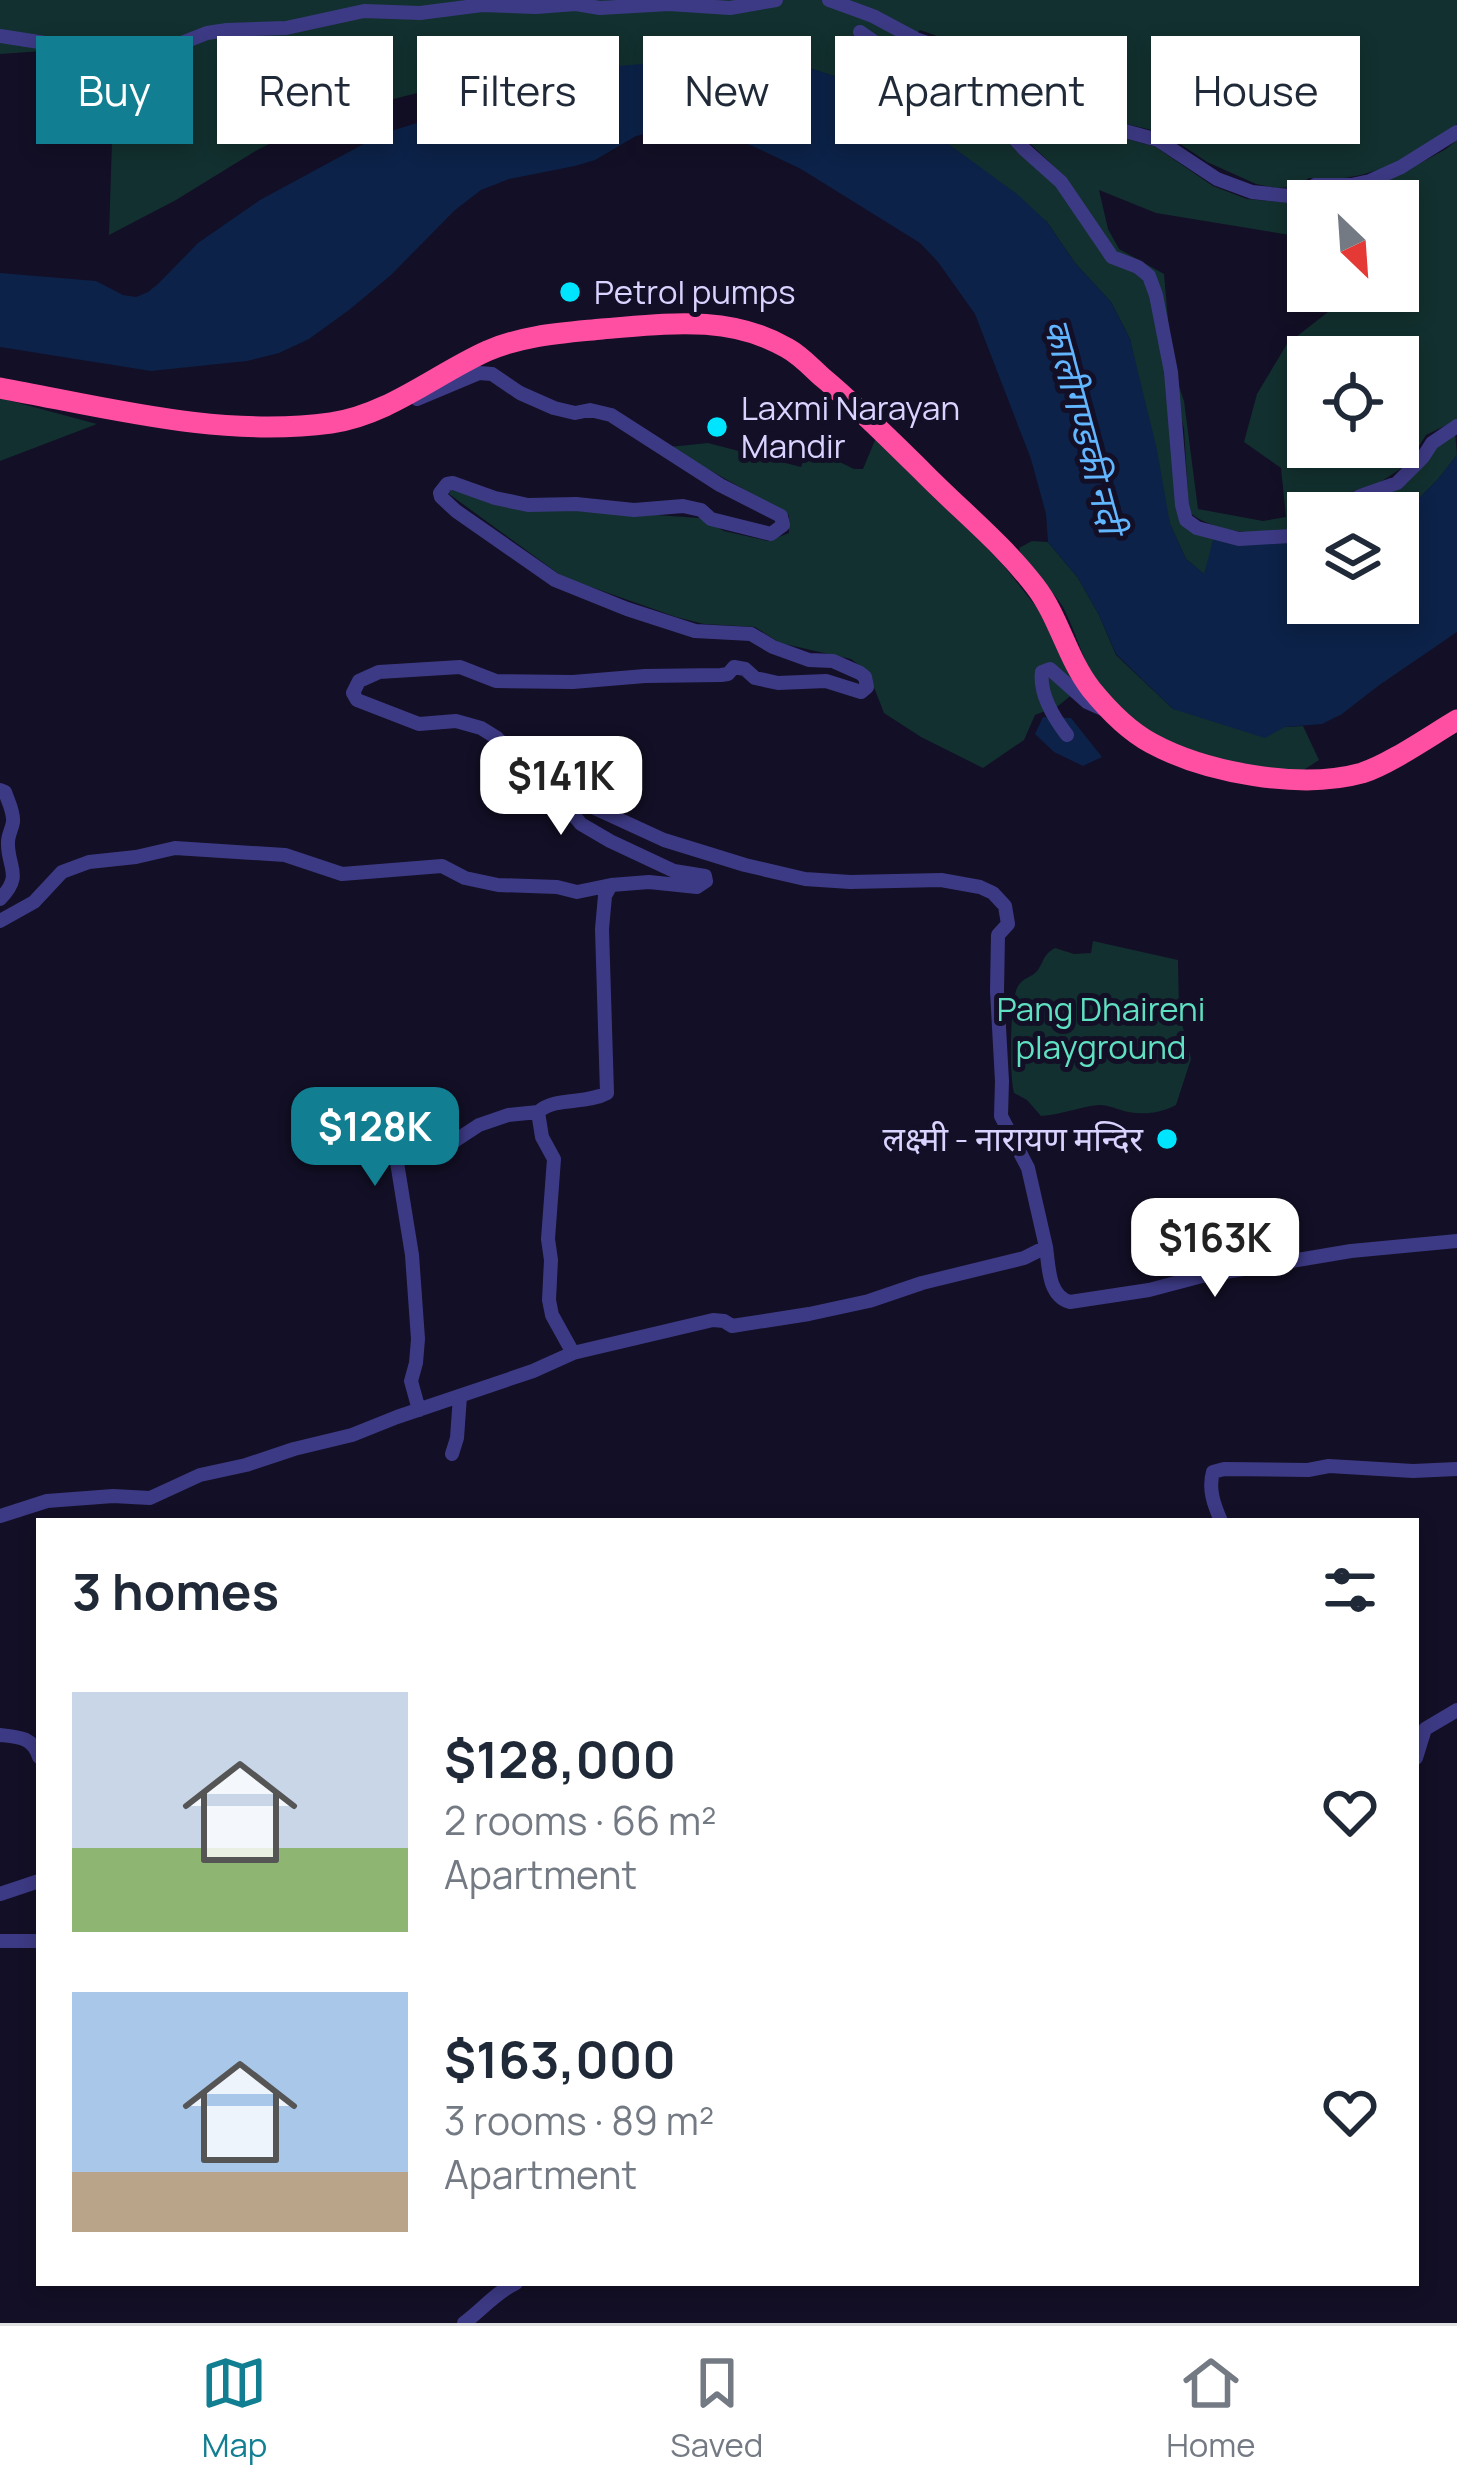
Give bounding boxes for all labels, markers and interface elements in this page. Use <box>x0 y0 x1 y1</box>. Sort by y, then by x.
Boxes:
chip: Buy <box>36 36 193 144</box>
chip: Rent <box>217 36 393 144</box>
chip: Filters <box>417 36 619 144</box>
chip: New <box>643 36 811 144</box>
chip: Apartment <box>835 36 1127 144</box>
chip: House <box>1151 36 1360 144</box>
north arrow <box>1287 180 1419 312</box>
map controls <box>1287 180 1419 624</box>
place label: Petrol pumps <box>594 269 796 314</box>
marker: Petrol pumps <box>557 279 583 305</box>
water label: कालीगण्डकी नदी <box>1032 313 1138 545</box>
button: locate <box>1287 336 1419 468</box>
place label: Laxmi Narayan Mandir <box>741 385 960 468</box>
marker: Laxmi Narayan Mandir <box>704 414 730 440</box>
button: layers <box>1287 492 1419 624</box>
pin: $141K <box>477 736 645 838</box>
text: $141K <box>507 748 615 802</box>
park label: Pang Dhaireni playground <box>997 986 1205 1069</box>
pin: $128K <box>291 1087 459 1189</box>
text: $128K <box>318 1099 432 1153</box>
place label: लक्ष्मी - नारायण मन्दिर <box>883 1116 1143 1161</box>
marker: लक्ष्मी - नारायण मन्दिर <box>1154 1126 1180 1152</box>
pin: $163K <box>1131 1198 1299 1300</box>
text: $163K <box>1158 1210 1272 1264</box>
text: 3 homes <box>72 1556 279 1625</box>
icon: filters <box>1317 1557 1383 1623</box>
text: $128,000 <box>444 1724 676 1793</box>
icon: home <box>168 1740 312 1884</box>
icon: heart <box>1317 1779 1383 1845</box>
text: 2 rooms · 66 m² <box>444 1793 717 1847</box>
text: Apartment <box>444 1847 637 1901</box>
text: $163,000 <box>444 2024 676 2093</box>
icon: home <box>168 2040 312 2184</box>
icon: heart <box>1317 2079 1383 2145</box>
text: 3 rooms · 89 m² <box>444 2093 714 2147</box>
text: Apartment <box>444 2147 637 2201</box>
tab: Map <box>201 2350 267 2467</box>
tab: Saved <box>670 2350 763 2467</box>
tab: Home <box>1166 2350 1256 2467</box>

